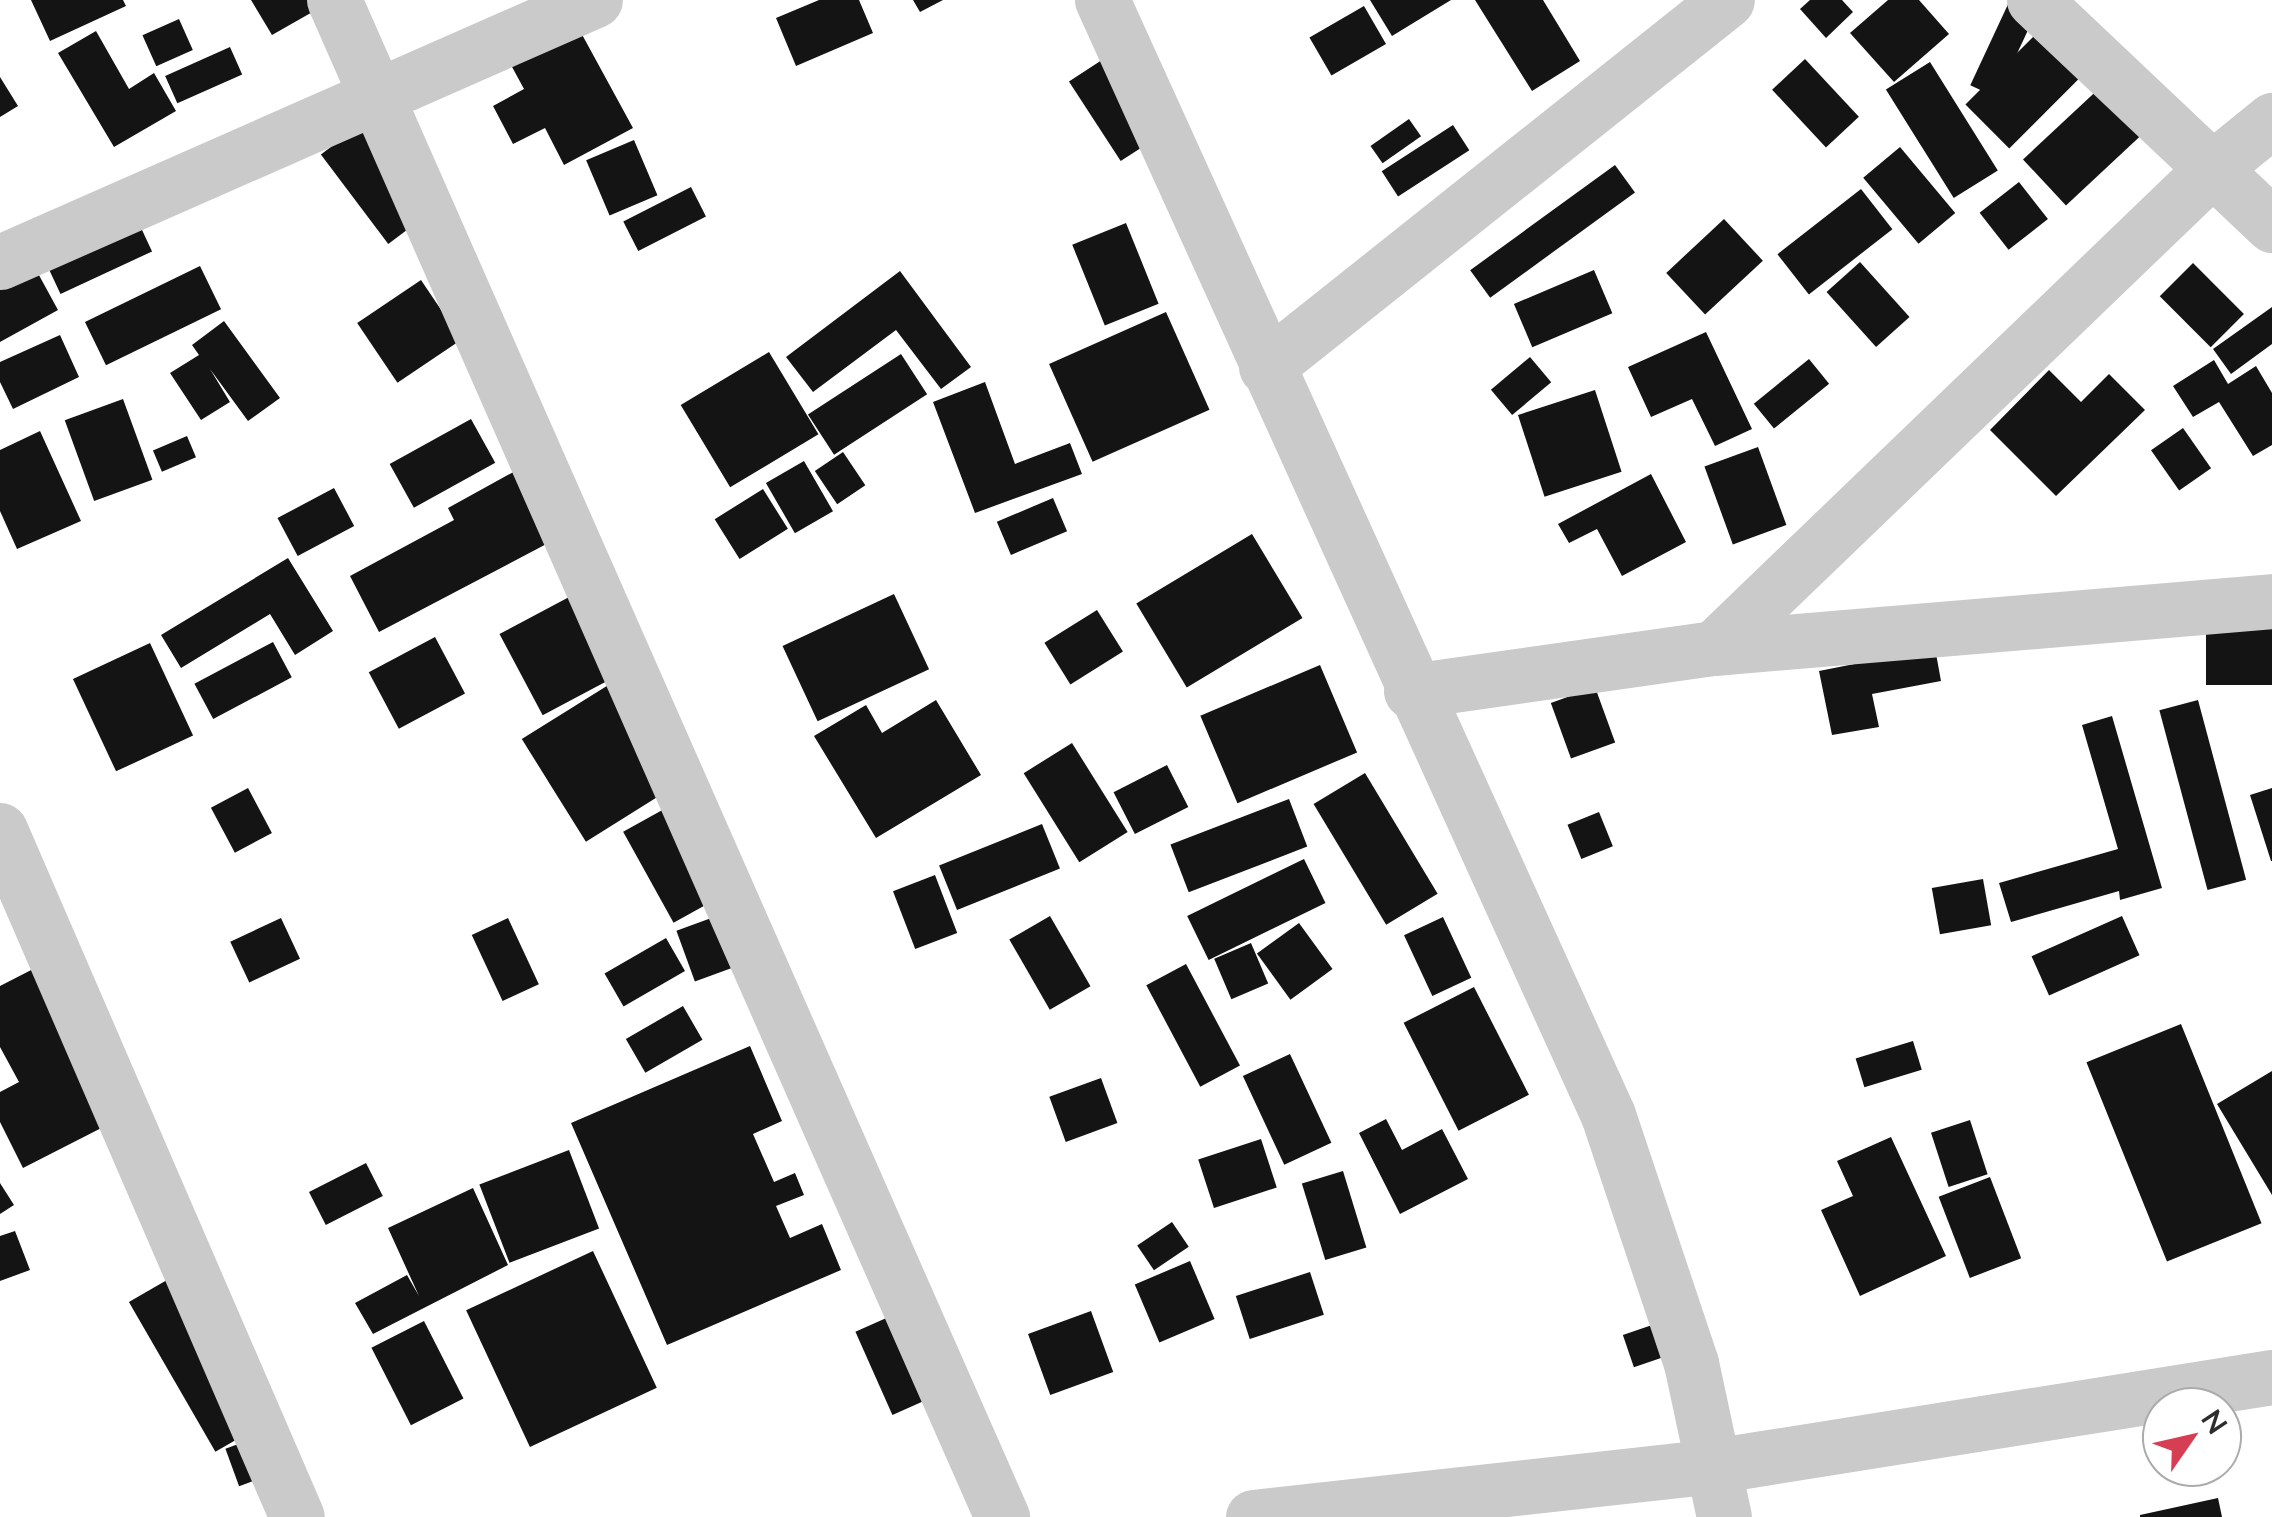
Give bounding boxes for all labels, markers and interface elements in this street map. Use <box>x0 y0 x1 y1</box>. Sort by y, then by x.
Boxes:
north arrow <box>2142 1387 2242 1487</box>
text: N <box>2195 1403 2235 1440</box>

